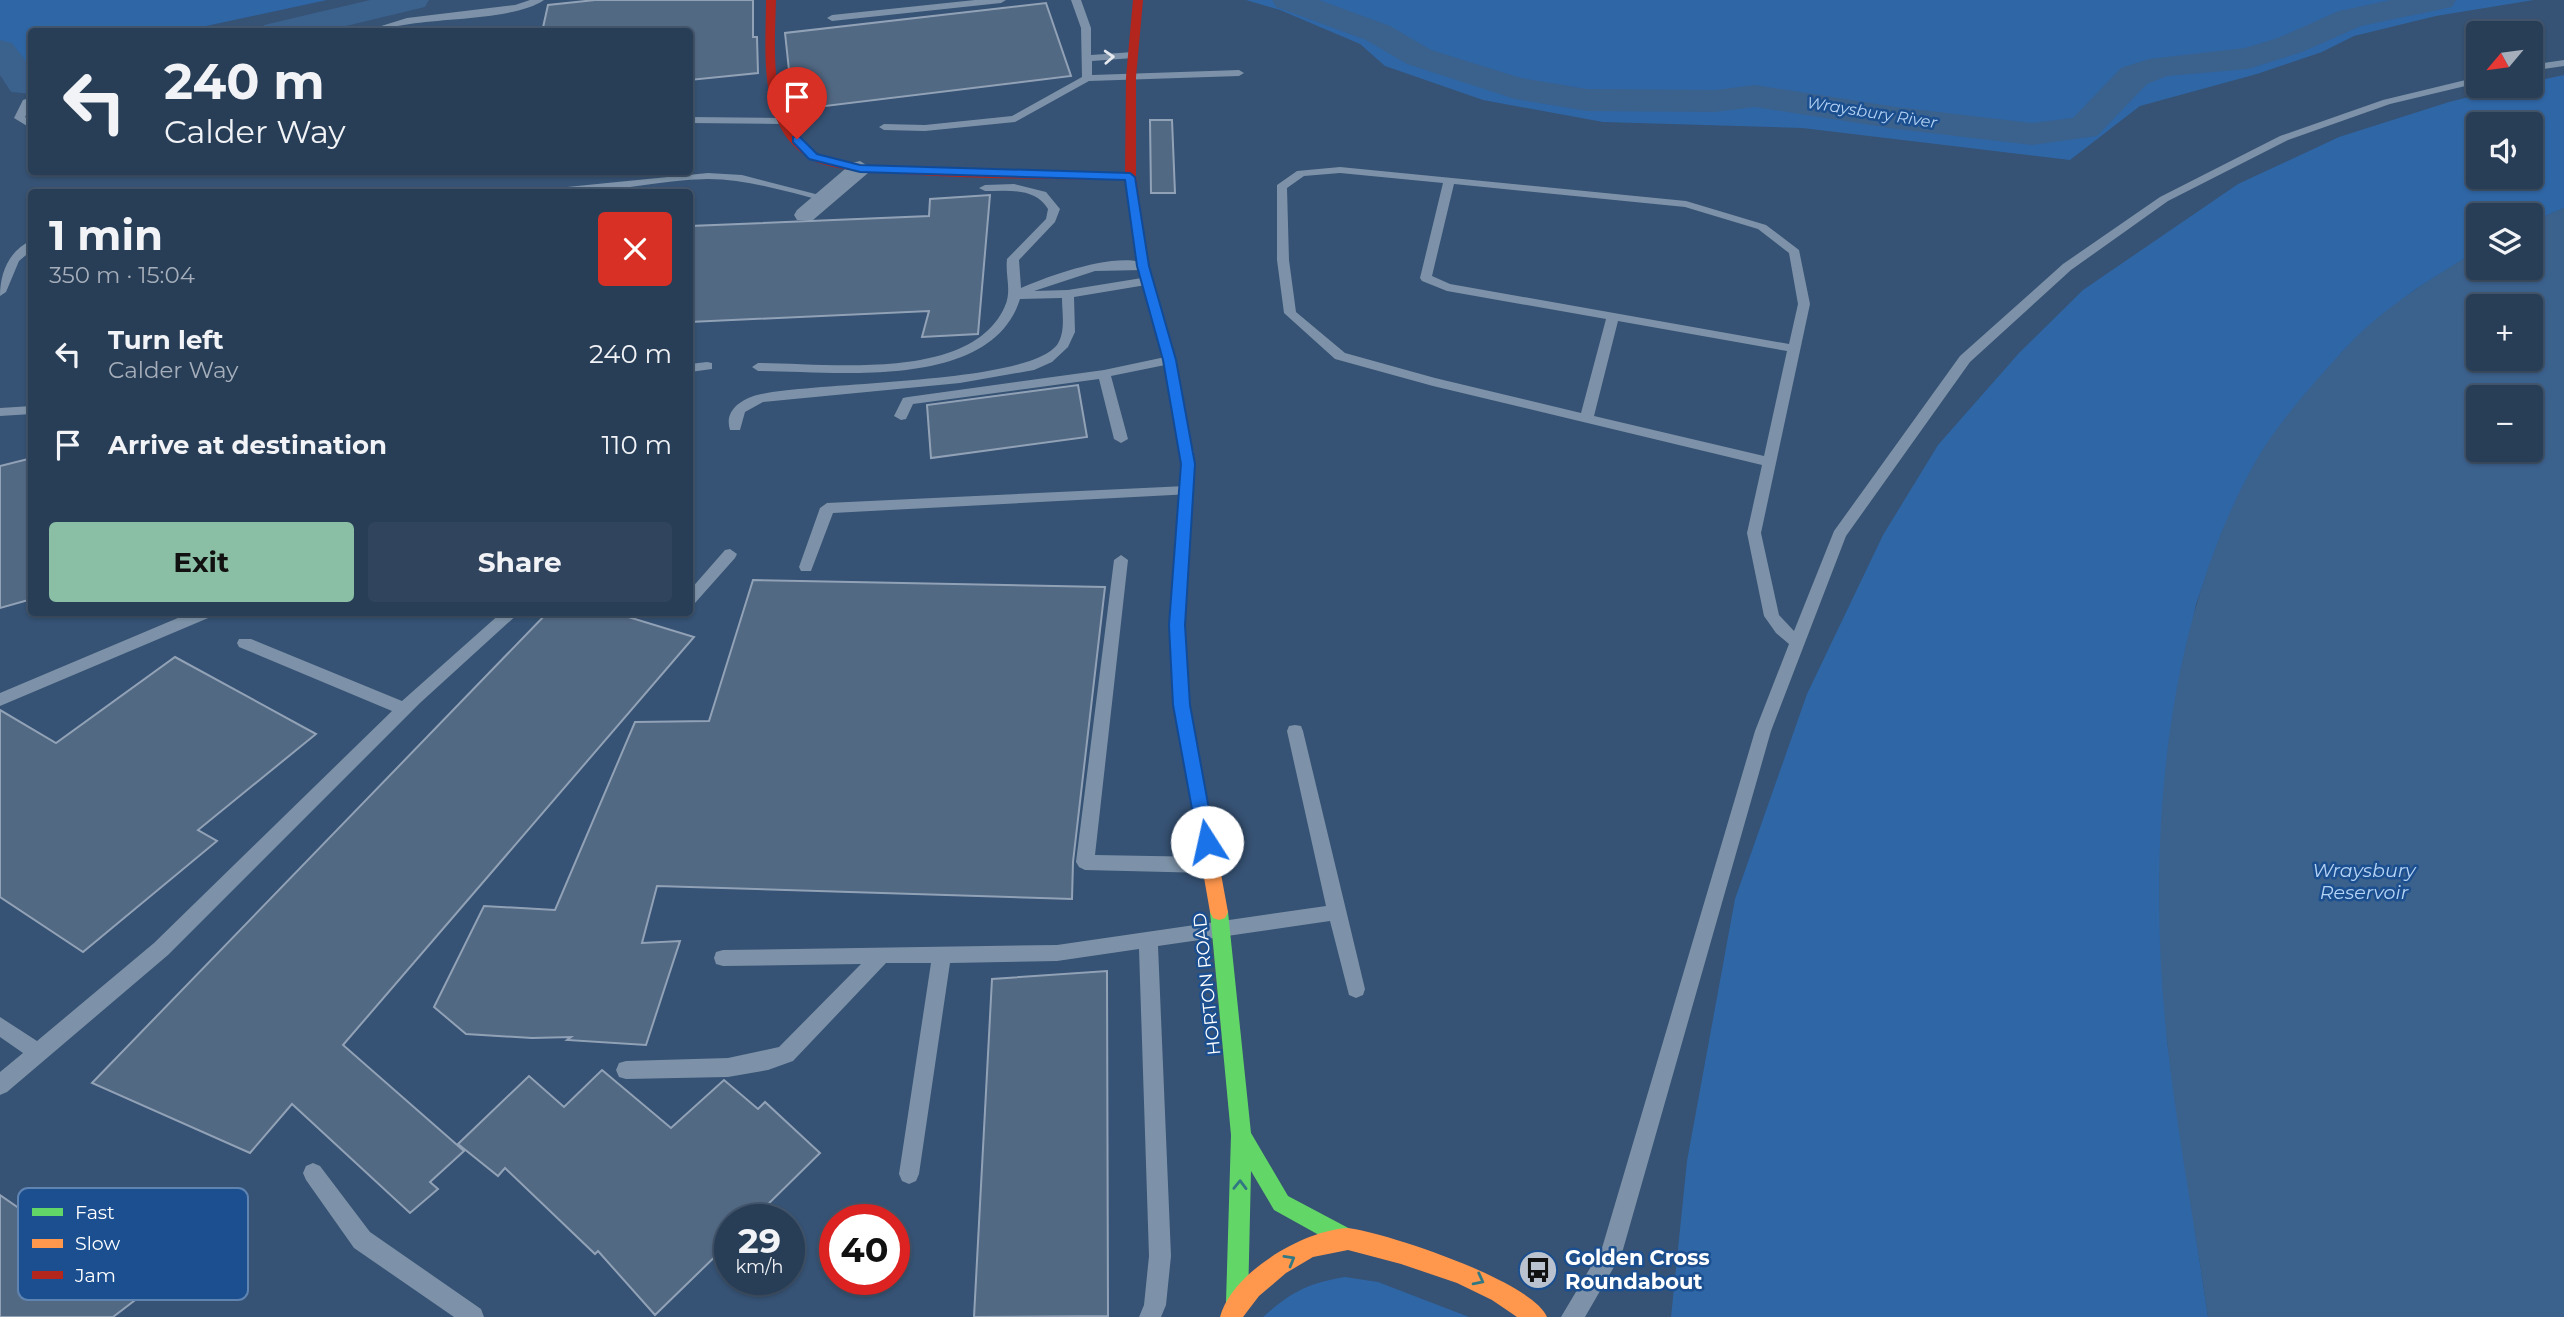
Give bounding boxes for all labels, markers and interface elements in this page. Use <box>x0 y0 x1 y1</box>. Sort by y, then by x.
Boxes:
north arrow <box>2466 21 2543 98</box>
map controls <box>2466 21 2543 462</box>
one-way arrow <box>1104 49 1115 64</box>
text: 240 m <box>164 52 325 111</box>
icon: left <box>49 56 140 147</box>
pin <box>767 67 827 139</box>
icon: arrive <box>778 78 816 116</box>
water label: Wraysbury River <box>1806 93 1939 132</box>
text: Calder Way <box>164 112 346 151</box>
button: sound <box>2466 112 2543 189</box>
button: layers <box>2466 203 2543 280</box>
text: 1 min <box>49 209 163 261</box>
button: close <box>598 212 672 286</box>
text: 350 m · 15:04 <box>49 261 195 289</box>
button: + <box>2466 294 2543 371</box>
text: Turn left <box>108 324 224 356</box>
icon: left <box>49 335 87 373</box>
text: 240 m <box>589 338 672 370</box>
text: Calder Way <box>108 356 239 384</box>
button: − <box>2466 385 2543 462</box>
icon: arrive <box>49 426 87 464</box>
text: Arrive at destination <box>108 429 387 461</box>
text: 110 m <box>602 429 672 461</box>
button: Exit <box>49 522 354 602</box>
button: Share <box>368 522 672 602</box>
position arrow <box>1170 805 1244 879</box>
water label: Wraysbury Reservoir <box>2312 859 2417 904</box>
street label: HORTON ROAD <box>1189 912 1225 1056</box>
one-way arrow <box>1232 1180 1247 1191</box>
legend <box>18 1188 248 1300</box>
text: Fast <box>75 1201 115 1224</box>
speed limit sign: 40 <box>819 1204 910 1295</box>
text: 29 <box>738 1219 781 1262</box>
text: Slow <box>75 1232 120 1255</box>
place label: Golden Cross Roundabout <box>1565 1245 1710 1294</box>
bus stop icon: Golden Cross Roundabout <box>1517 1249 1559 1291</box>
one-way arrow <box>1283 1255 1295 1268</box>
text: km/h <box>735 1256 784 1278</box>
text: Jam <box>74 1264 116 1287</box>
one-way arrow <box>1472 1271 1484 1285</box>

